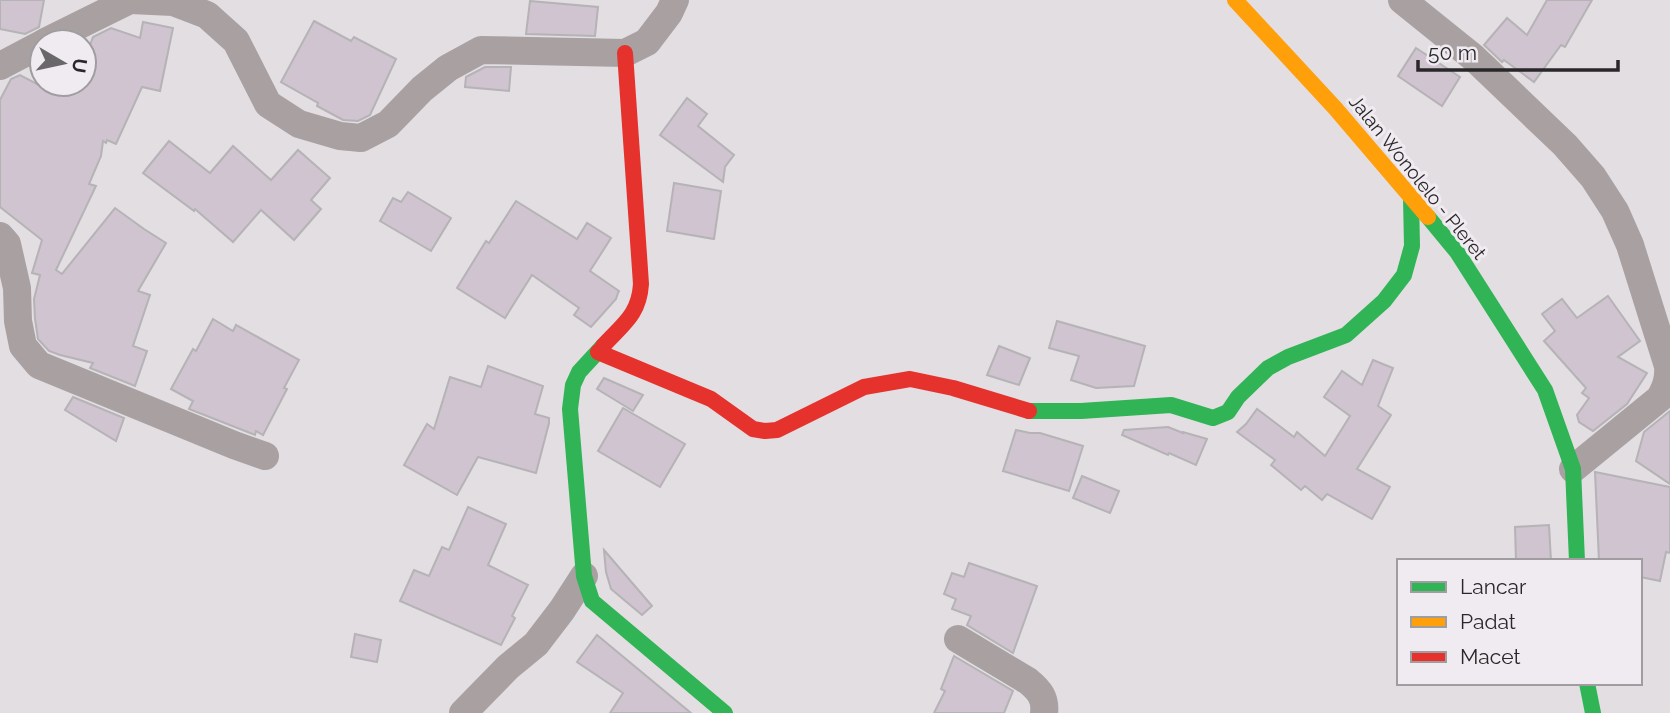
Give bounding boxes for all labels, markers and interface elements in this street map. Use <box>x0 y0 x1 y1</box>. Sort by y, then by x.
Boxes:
north arrow <box>28 28 98 98</box>
scale bar <box>1418 28 1618 72</box>
text: 50 m <box>1428 40 1477 65</box>
text: U <box>68 57 92 74</box>
street label: Jalan Wonolelo - Pleret <box>1345 90 1491 264</box>
legend <box>1397 559 1642 685</box>
text: Lancar <box>1460 574 1527 599</box>
text: Padat <box>1460 609 1516 634</box>
text: Macet <box>1460 644 1520 669</box>

